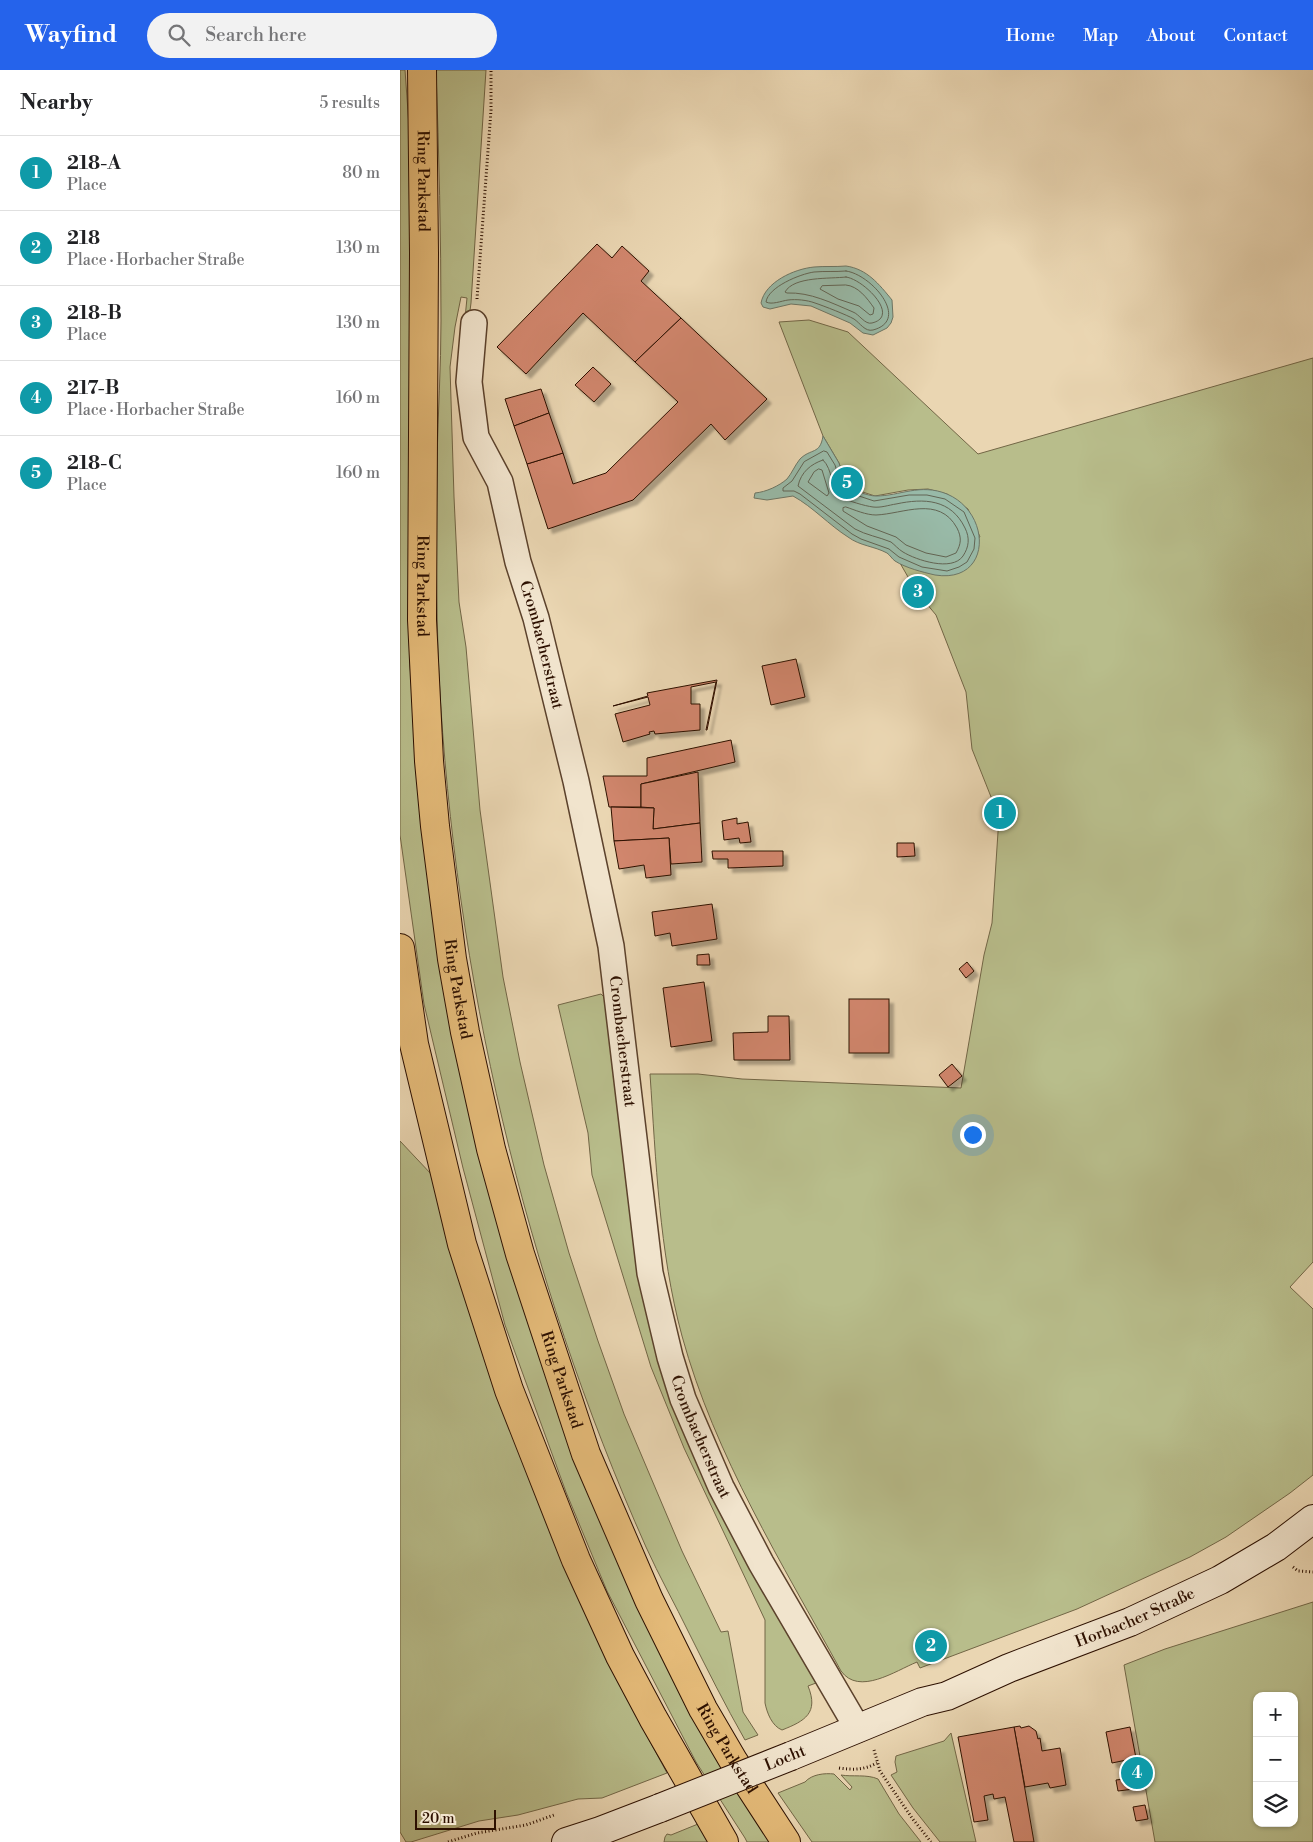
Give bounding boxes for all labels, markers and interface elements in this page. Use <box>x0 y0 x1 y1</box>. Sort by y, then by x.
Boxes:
search box <box>147 13 497 58</box>
text: Wayfind <box>25 20 117 50</box>
icon: search <box>165 21 193 49</box>
text: Search here <box>205 23 307 47</box>
text: Home <box>1006 24 1055 47</box>
text: Map <box>1083 24 1119 47</box>
text: About <box>1147 24 1196 47</box>
text: Contact <box>1224 24 1288 47</box>
text: Nearby <box>20 90 93 116</box>
text: 5 results <box>319 93 380 113</box>
street label: Ring Parkstad <box>413 130 434 232</box>
text: 218-A <box>67 151 121 175</box>
text: 1 <box>32 163 40 183</box>
text: 80 m <box>342 163 380 183</box>
text: Place <box>67 175 107 195</box>
text: 218 <box>67 226 100 250</box>
text: 2 <box>31 238 41 258</box>
text: 130 m <box>336 238 380 258</box>
text: Place · Horbacher Straße <box>67 250 245 270</box>
text: 218-B <box>67 301 122 325</box>
text: 3 <box>31 313 41 333</box>
text: 130 m <box>336 313 380 333</box>
text: Place <box>67 325 107 345</box>
text: 217-B <box>67 376 119 400</box>
text: 4 <box>31 388 41 408</box>
text: 160 m <box>336 388 380 408</box>
text: Place · Horbacher Straße <box>67 400 245 420</box>
text: 218-C <box>67 451 121 475</box>
text: 5 <box>31 463 41 483</box>
text: 160 m <box>336 463 380 483</box>
pin: 5 <box>831 464 863 502</box>
text: Place <box>67 475 107 495</box>
street label: Ring Parkstad <box>412 535 433 637</box>
pin: 3 <box>902 573 934 611</box>
street label: Crombacherstraat <box>515 578 568 712</box>
pin: 1 <box>984 794 1016 832</box>
street label: Ring Parkstad <box>439 937 476 1041</box>
street label: Crombacherstraat <box>605 975 640 1108</box>
your location <box>960 1122 986 1148</box>
street label: Ring Parkstad <box>536 1328 587 1431</box>
street label: Crombacherstraat <box>666 1372 735 1502</box>
street label: Horbacher Straße <box>1072 1583 1198 1652</box>
pin: 2 <box>915 1627 947 1665</box>
map controls <box>1253 1692 1298 1827</box>
button: + <box>1253 1692 1298 1737</box>
street label: Ring Parkstad <box>692 1700 762 1797</box>
button: − <box>1253 1737 1298 1782</box>
street label: Locht <box>761 1741 809 1775</box>
pin: 4 <box>1121 1754 1153 1792</box>
button: layers <box>1253 1782 1298 1827</box>
scale bar <box>415 1807 496 1830</box>
text: 20 m <box>422 1810 454 1828</box>

